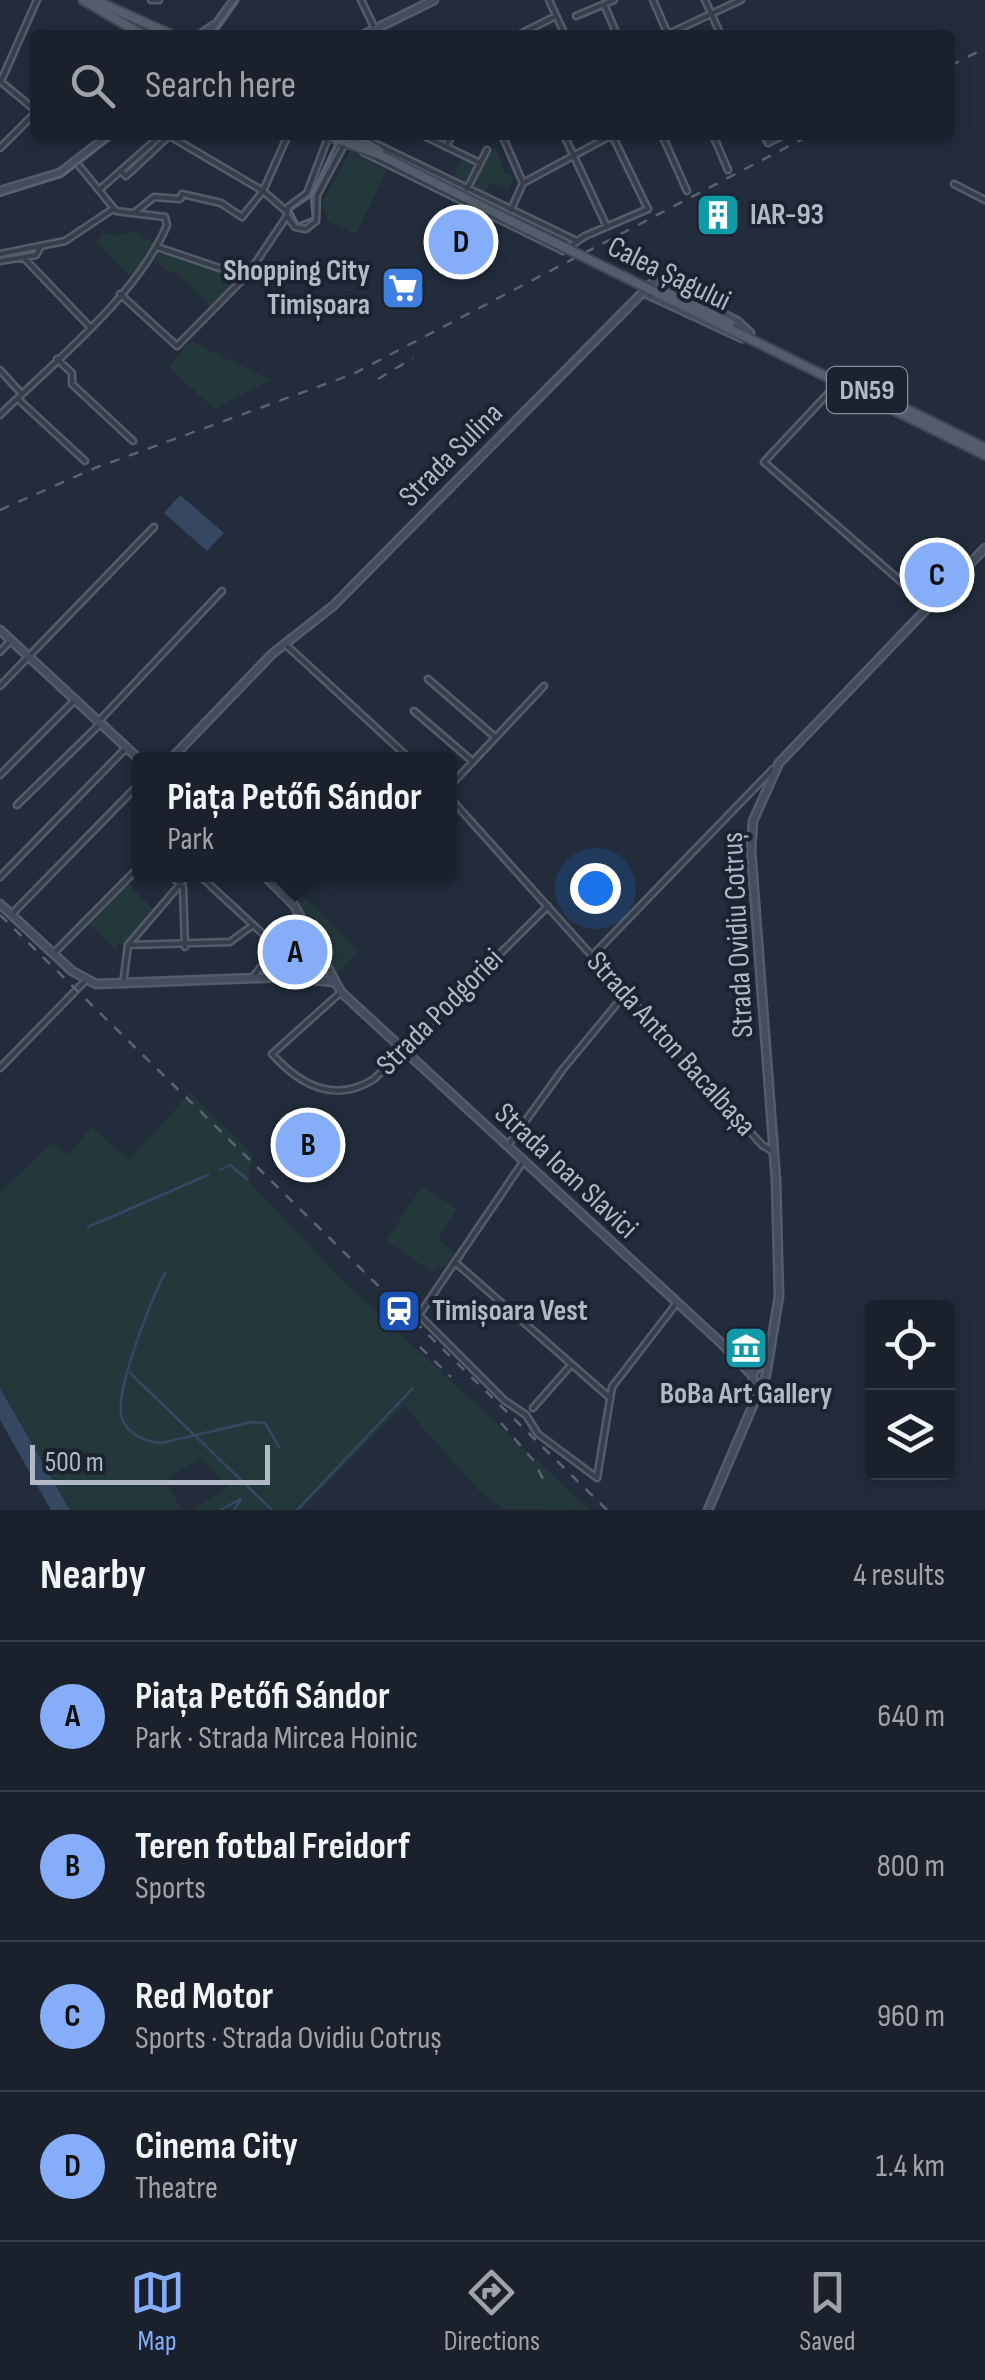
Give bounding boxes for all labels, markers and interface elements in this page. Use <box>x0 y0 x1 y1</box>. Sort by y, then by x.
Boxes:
search box <box>30 30 955 140</box>
icon: search <box>65 58 120 113</box>
text: Search here <box>145 63 296 108</box>
building icon: IAR-93 <box>695 192 741 238</box>
place label: IAR-93 <box>750 197 824 233</box>
pin: D <box>428 204 494 280</box>
street label: Calea Șagului <box>602 229 736 319</box>
place label: Shopping City Timișoara <box>223 253 371 323</box>
supermarket icon: Shopping City Timișoara <box>380 265 426 311</box>
road number: DN59 <box>827 367 907 413</box>
street label: Strada Sulina <box>392 396 510 514</box>
pin: C <box>904 538 970 612</box>
popup <box>132 752 457 882</box>
text: Piața Petőfi Sándor <box>167 775 422 820</box>
text: Park <box>167 820 214 859</box>
street label: Strada Ovidiu Cotruș <box>715 831 761 1039</box>
your location <box>570 863 621 914</box>
pin: A <box>262 914 328 990</box>
street label: Strada Podgoriei <box>369 941 511 1083</box>
street label: Strada Anton Bacalbașa <box>579 944 763 1144</box>
street label: Strada Ioan Slavici <box>487 1096 645 1246</box>
pin: B <box>276 1108 340 1182</box>
station icon: Timișoara Vest <box>376 1288 422 1334</box>
place label: Timișoara Vest <box>432 1293 588 1329</box>
map controls <box>865 1300 955 1480</box>
button: locate <box>865 1300 955 1390</box>
museum icon: BoBa Art Gallery <box>723 1325 769 1371</box>
place label: BoBa Art Gallery <box>660 1376 833 1412</box>
button: layers <box>865 1390 955 1480</box>
scale bar <box>30 1440 270 1484</box>
text: 500 m <box>45 1446 104 1479</box>
text: Nearby <box>40 1550 146 1601</box>
text: 4 results <box>853 1556 945 1595</box>
text: Piața Petőfi Sándor <box>135 1674 390 1719</box>
text: A <box>65 1697 80 1736</box>
text: 640 m <box>877 1697 945 1736</box>
text: Park · Strada Mircea Hoinic <box>135 1719 418 1758</box>
text: Teren fotbal Freidorf <box>135 1824 410 1869</box>
text: B <box>65 1847 80 1886</box>
text: 800 m <box>877 1847 945 1886</box>
text: Sports <box>135 1869 206 1908</box>
text: Red Motor <box>135 1974 273 2019</box>
text: C <box>64 1997 81 2036</box>
text: 960 m <box>877 1997 945 2036</box>
text: Sports · Strada Ovidiu Cotruș <box>135 2019 442 2058</box>
text: Cinema City <box>135 2124 298 2169</box>
text: D <box>64 2147 81 2186</box>
text: 1.4 km <box>876 2147 945 2186</box>
text: Theatre <box>135 2169 218 2208</box>
tab: Map <box>130 2265 185 2358</box>
tab: Directions <box>444 2265 540 2358</box>
tab: Saved <box>799 2265 855 2358</box>

